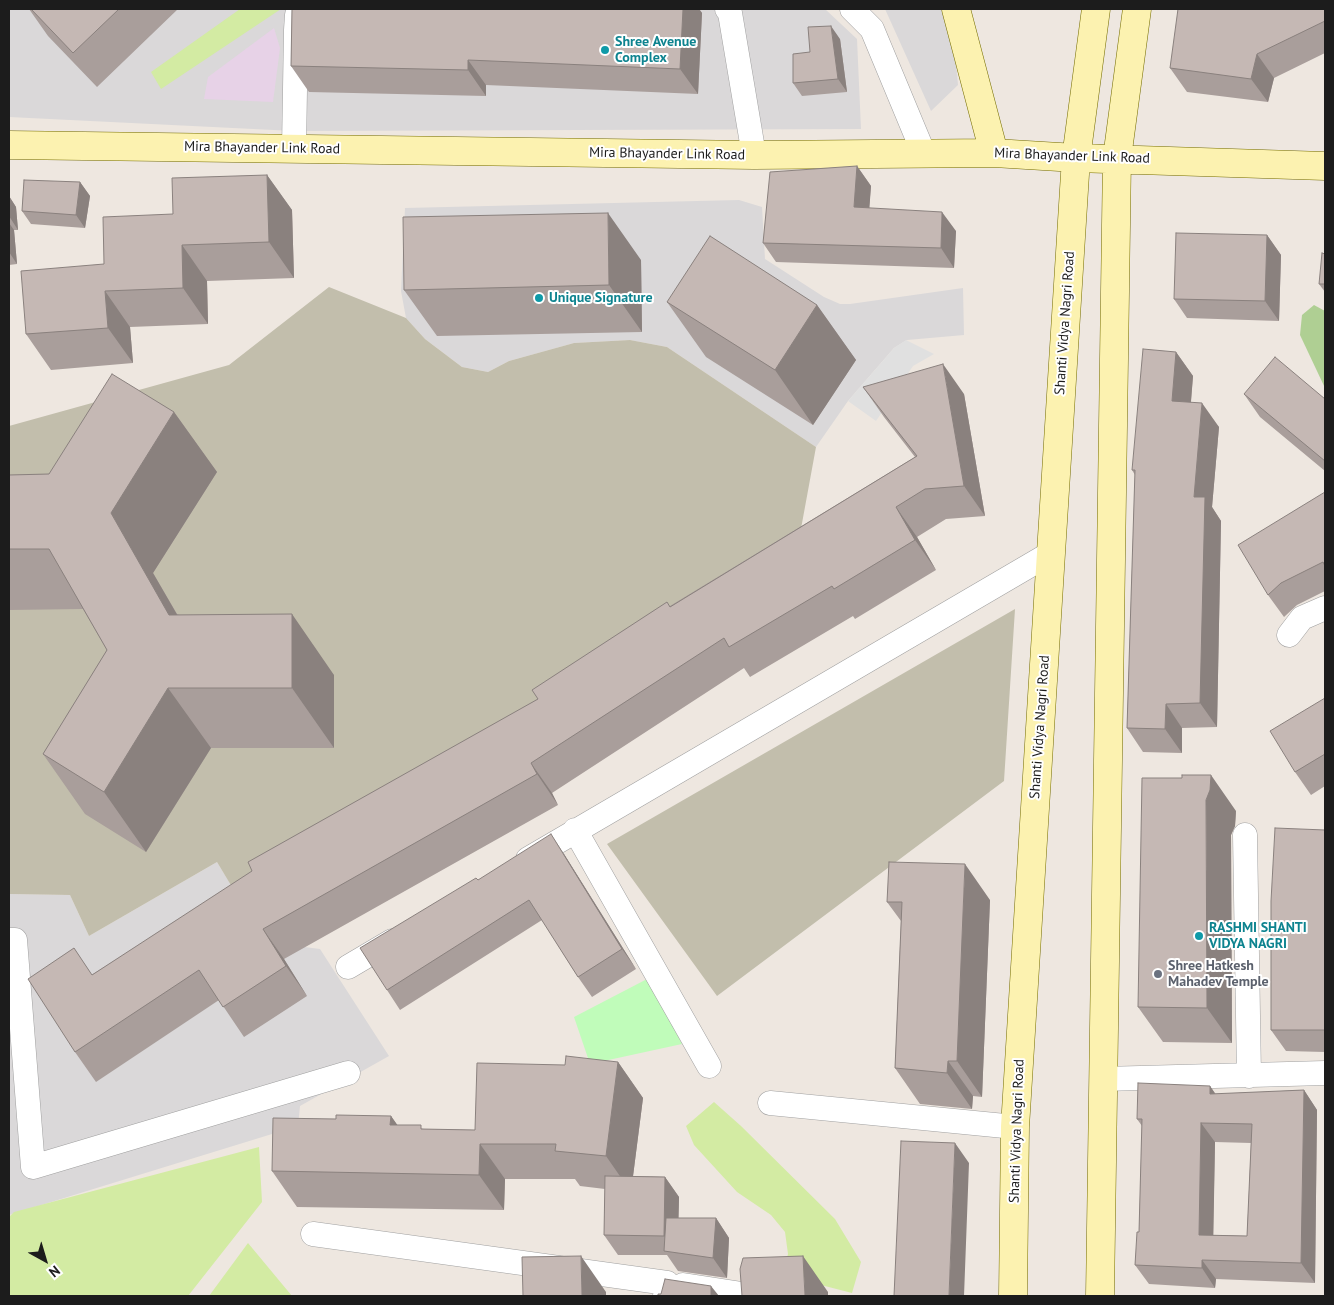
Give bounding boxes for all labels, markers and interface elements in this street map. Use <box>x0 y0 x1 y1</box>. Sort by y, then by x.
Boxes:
place label: Shree Avenue Complex <box>615 34 696 66</box>
marker: Shree Avenue Complex <box>599 44 611 56</box>
street label: Mira Bhayander Link Road <box>184 138 340 158</box>
street label: Mira Bhayander Link Road <box>589 144 745 164</box>
street label: Mira Bhayander Link Road <box>994 145 1150 167</box>
street label: Shanti Vidya Nagri Road <box>1052 251 1078 395</box>
place label: Unique Signature <box>549 290 653 306</box>
marker: Unique Signature <box>533 292 545 304</box>
street label: Shanti Vidya Nagri Road <box>1027 655 1053 799</box>
place label: RASHMI SHANTI VIDYA NAGRI <box>1209 920 1307 952</box>
marker: RASHMI SHANTI VIDYA NAGRI <box>1193 930 1205 942</box>
place label: Shree Hatkesh Mahadev Temple <box>1168 958 1269 990</box>
marker: Shree Hatkesh Mahadev Temple <box>1152 968 1164 980</box>
street label: Shanti Vidya Nagri Road <box>1006 1059 1028 1203</box>
north arrow <box>20 1235 70 1285</box>
text: N <box>45 1262 64 1282</box>

